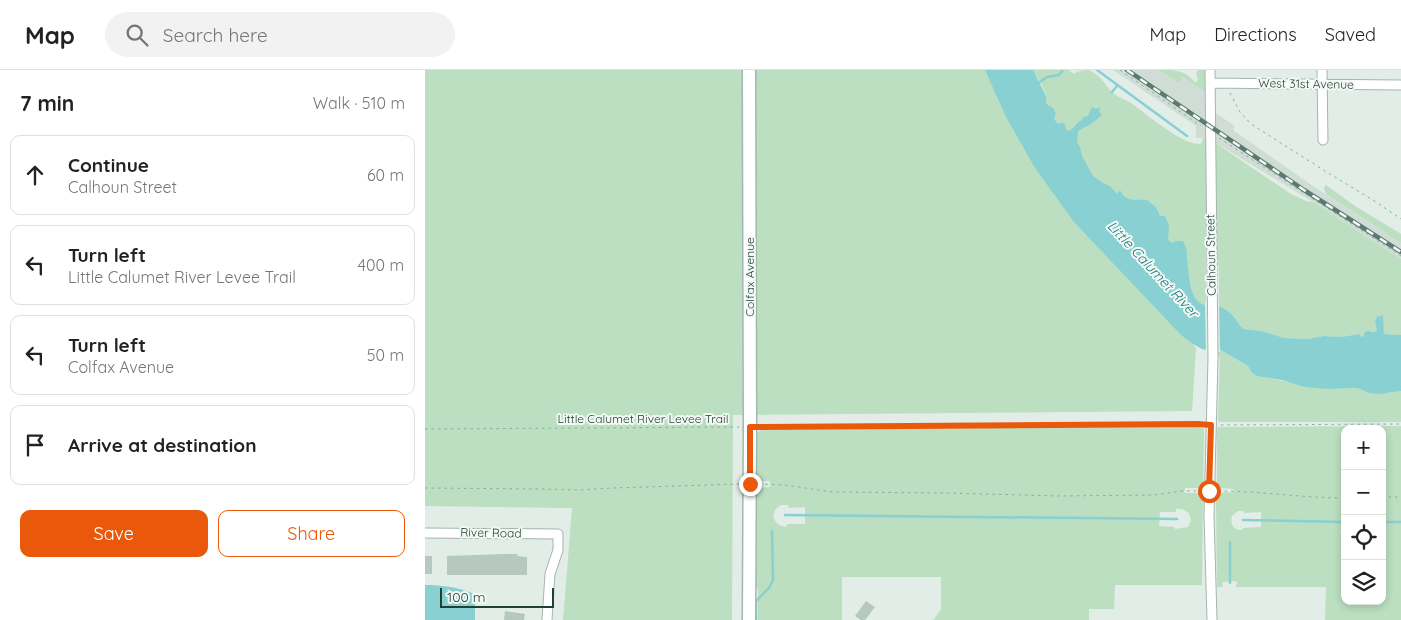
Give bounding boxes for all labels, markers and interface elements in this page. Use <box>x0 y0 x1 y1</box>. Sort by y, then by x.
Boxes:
search box <box>105 12 455 57</box>
text: Map <box>25 20 75 50</box>
icon: search <box>123 21 151 49</box>
text: Search here <box>163 23 268 47</box>
text: Map <box>1149 23 1186 46</box>
text: Directions <box>1214 23 1297 46</box>
text: Saved <box>1325 23 1376 46</box>
street label: West 31st Avenue <box>1258 75 1354 92</box>
text: 7 min <box>20 90 74 116</box>
text: Walk · 510 m <box>313 93 405 113</box>
text: Continue <box>68 153 149 177</box>
icon: ahead <box>21 161 49 189</box>
text: 60 m <box>367 165 404 185</box>
text: Calhoun Street <box>68 177 177 197</box>
street label: Calhoun Street <box>1202 214 1219 296</box>
water label: Little Calumet River <box>1104 217 1204 322</box>
street label: Colfax Avenue <box>742 237 757 317</box>
text: Turn left <box>68 243 146 267</box>
icon: left <box>21 251 49 279</box>
text: 400 m <box>358 255 404 275</box>
text: Little Calumet River Levee Trail <box>68 267 296 287</box>
text: Turn left <box>68 333 146 357</box>
icon: left <box>21 341 49 369</box>
text: 50 m <box>367 345 404 365</box>
text: Colfax Avenue <box>68 357 174 377</box>
street label: Little Calumet River Levee Trail <box>558 411 728 426</box>
map controls <box>1341 425 1386 605</box>
button: + <box>1341 425 1386 470</box>
icon: arrive <box>21 431 49 459</box>
text: Arrive at destination <box>68 433 257 457</box>
button: − <box>1341 470 1386 515</box>
route end <box>739 473 762 496</box>
route start <box>1198 480 1221 503</box>
button: Save <box>20 510 208 557</box>
button: Share <box>218 510 405 557</box>
button: locate <box>1341 515 1386 560</box>
street label: River Road <box>460 524 522 541</box>
button: layers <box>1341 560 1386 605</box>
scale bar <box>440 585 554 608</box>
text: 100 m <box>447 588 485 606</box>

